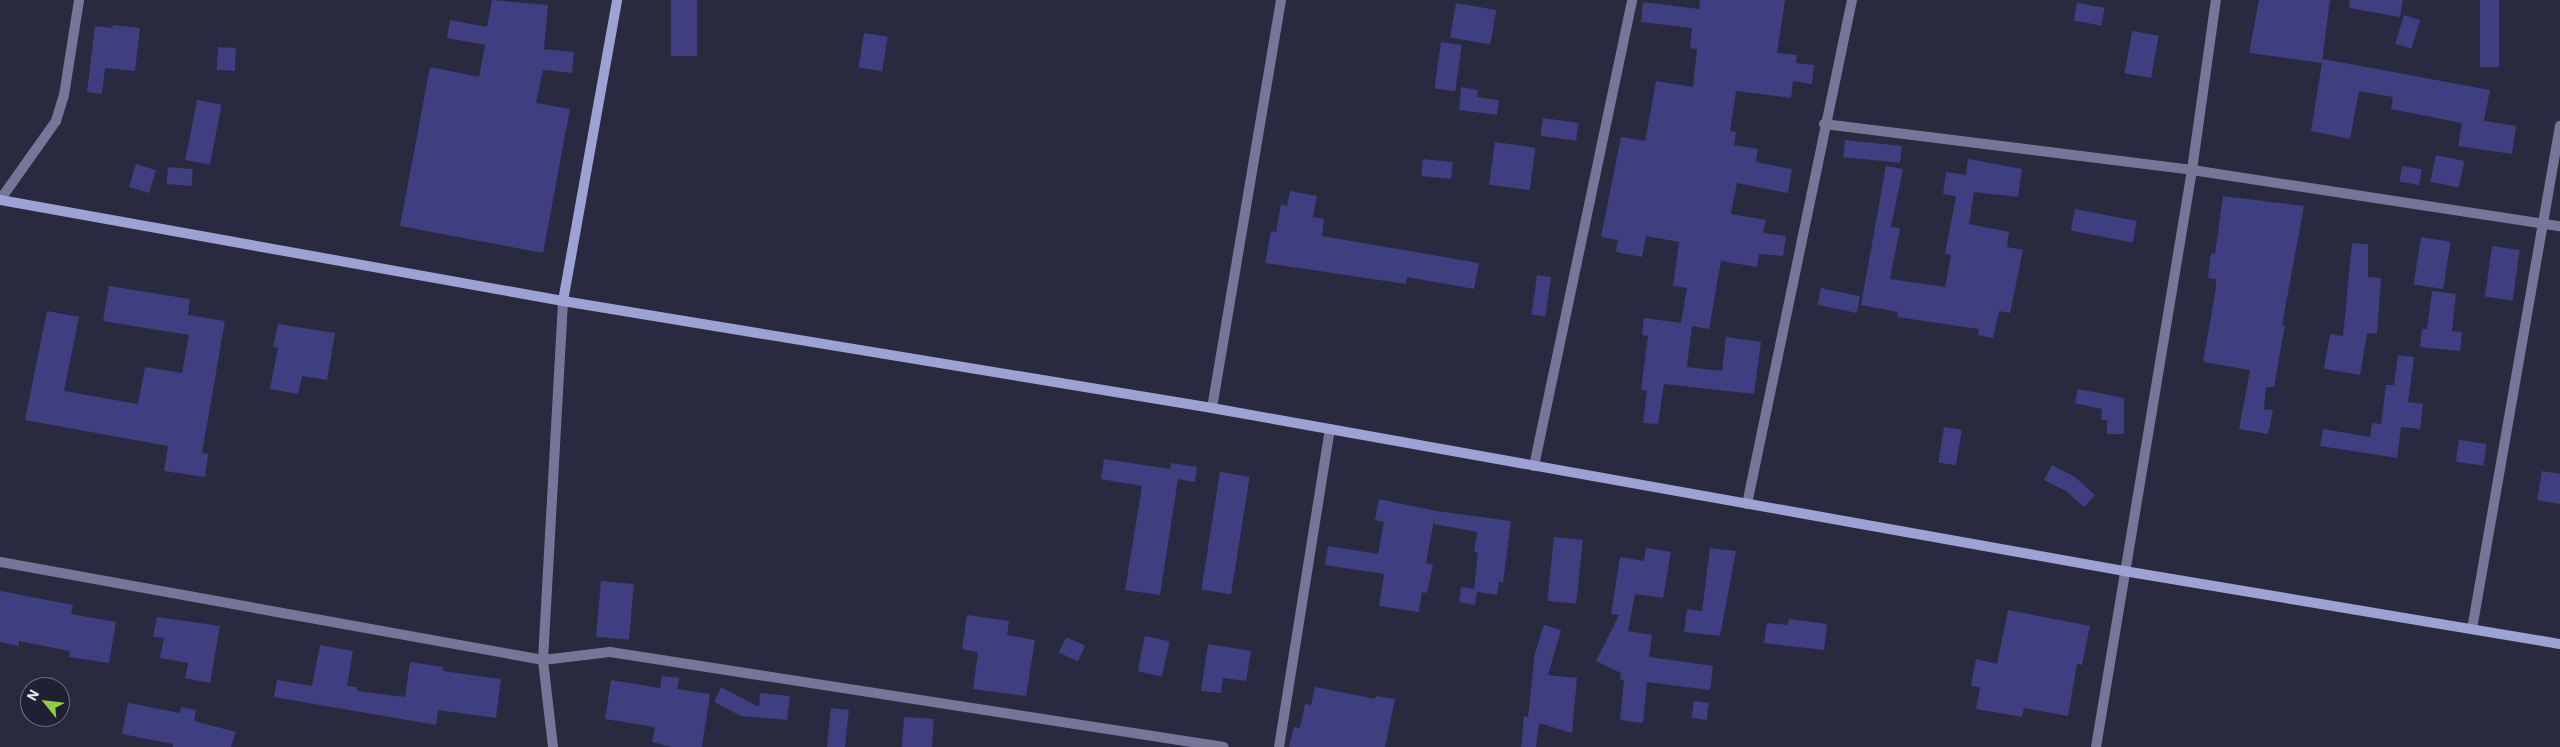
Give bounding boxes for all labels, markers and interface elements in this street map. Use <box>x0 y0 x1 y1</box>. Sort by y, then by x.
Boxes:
north arrow <box>20 677 70 727</box>
text: N <box>22 686 43 704</box>

